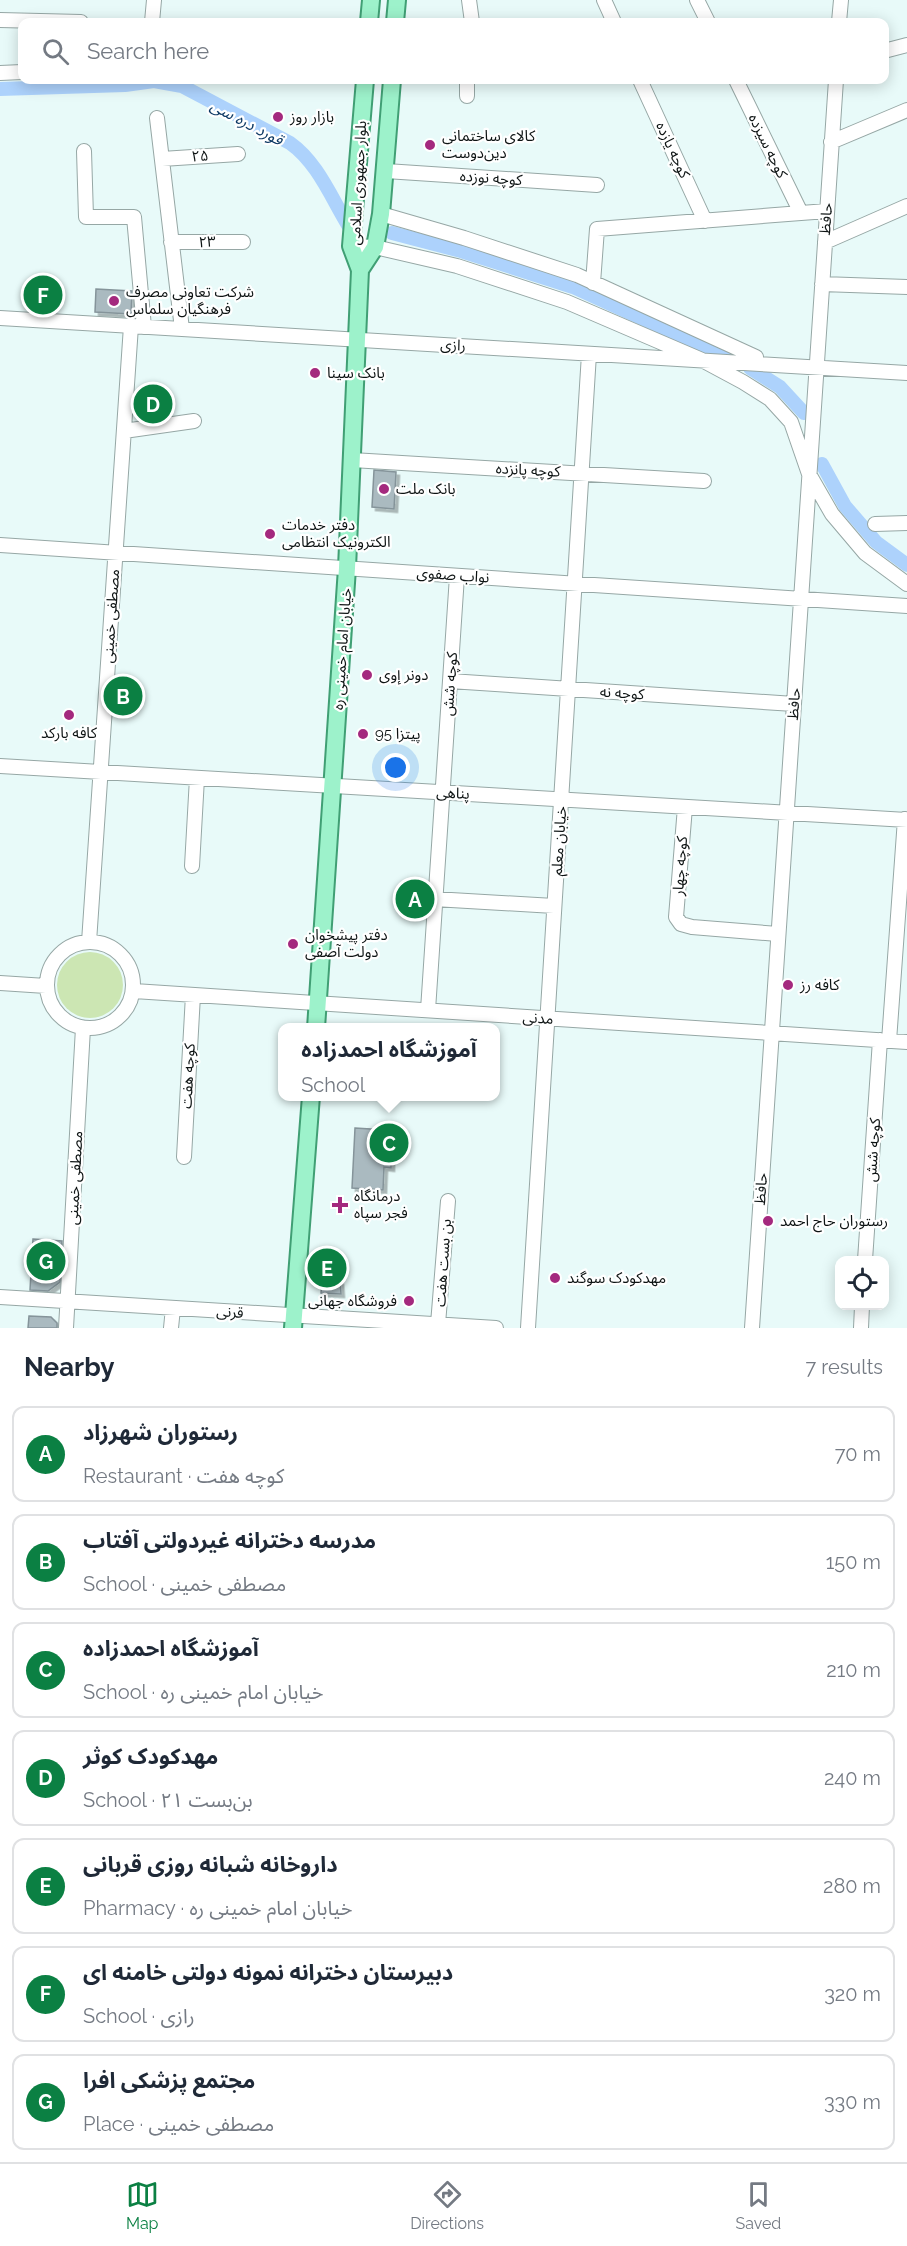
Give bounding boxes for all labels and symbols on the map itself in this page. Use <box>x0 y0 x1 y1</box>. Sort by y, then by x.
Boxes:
water label: قورد دره سی <box>207 95 287 150</box>
place label: بازار روز <box>289 108 334 126</box>
marker: بازار روز <box>271 110 285 124</box>
street label: کوچه سیزده <box>744 111 792 182</box>
street label: کوچه یازده <box>651 119 694 182</box>
street label: بلوار جمهوری اسلامی <box>346 120 370 246</box>
place label: کالای ساختمانی دین‌دوست <box>442 127 536 162</box>
marker: کالای ساختمانی دین‌دوست <box>423 138 437 152</box>
street label: ۲۵ <box>191 146 209 166</box>
street label: کوچه نوزده <box>459 167 524 190</box>
street label: حافظ <box>816 202 836 236</box>
street label: ۲۳ <box>198 233 216 251</box>
pin: F <box>24 272 63 318</box>
place label: شرکت تعاونی مصرف فرهنگیان سلماس <box>126 283 254 318</box>
marker: شرکت تعاونی مصرف فرهنگیان سلماس <box>107 294 121 308</box>
street label: رازی <box>440 335 466 355</box>
place label: بانک سینا <box>327 364 385 382</box>
marker: بانک سینا <box>308 366 322 380</box>
pin: D <box>134 382 172 426</box>
street label: کوچه پانزده <box>495 459 562 482</box>
place label: بانک ملت <box>396 480 456 498</box>
marker: بانک ملت <box>377 482 391 496</box>
place label: دفتر خدمات الکترونیک انتظامی <box>282 516 391 551</box>
marker: دفتر خدمات الکترونیک انتظامی <box>263 527 277 541</box>
street label: نواب صفوی <box>416 563 490 587</box>
street label: مصطفی خمینی <box>99 568 123 664</box>
street label: خیابان امام خمینی ره <box>329 587 357 711</box>
street label: کوچه شش <box>439 651 462 717</box>
place label: دونر إوی <box>379 666 428 685</box>
marker: دونر إوی <box>360 668 374 682</box>
pin: B <box>104 674 142 718</box>
street label: کوچه نه <box>599 682 646 705</box>
street label: حافظ <box>784 687 804 721</box>
marker: کافه بارکد <box>62 708 76 722</box>
place label: کافه بارکد <box>41 724 98 742</box>
place label: پیتزا 95 <box>375 725 421 744</box>
marker: پیتزا 95 <box>356 727 370 741</box>
your location <box>381 753 410 782</box>
street label: پناهی <box>436 783 470 804</box>
street label: خیابان معلم <box>548 805 572 877</box>
street label: کوچه چهار <box>669 835 692 897</box>
pin: A <box>396 876 434 922</box>
place label: دفتر پیشخوان دولت آصفی <box>305 926 388 961</box>
marker: دفتر پیشخوان دولت آصفی <box>286 937 300 951</box>
place label: کافه رز <box>799 976 840 994</box>
marker: کافه رز <box>781 978 795 992</box>
street label: مدنی <box>522 1008 554 1028</box>
street label: کوچه هفت <box>177 1042 200 1109</box>
street label: کوچه شش <box>862 1117 885 1183</box>
pin: C <box>370 1120 408 1166</box>
street label: مصطفی خمینی <box>64 1130 86 1226</box>
street label: حافظ <box>751 1172 771 1206</box>
place label: درمانگاه فجر سپاه <box>354 1187 408 1223</box>
marker: درمانگاه فجر سپاه <box>331 1196 349 1214</box>
place label: رستوران حاج احمد <box>780 1212 888 1233</box>
marker: رستوران حاج احمد <box>761 1214 775 1228</box>
street label: بن بست هفت <box>431 1218 455 1308</box>
pin: G <box>26 1238 66 1284</box>
pin: E <box>308 1246 346 1290</box>
place label: مهدکودک سوگند <box>567 1269 666 1287</box>
marker: مهدکودک سوگند <box>548 1271 562 1285</box>
place label: فروشگاه جهانی <box>308 1292 397 1310</box>
marker: فروشگاه جهانی <box>402 1294 416 1308</box>
street label: قرنی <box>216 1302 245 1322</box>

